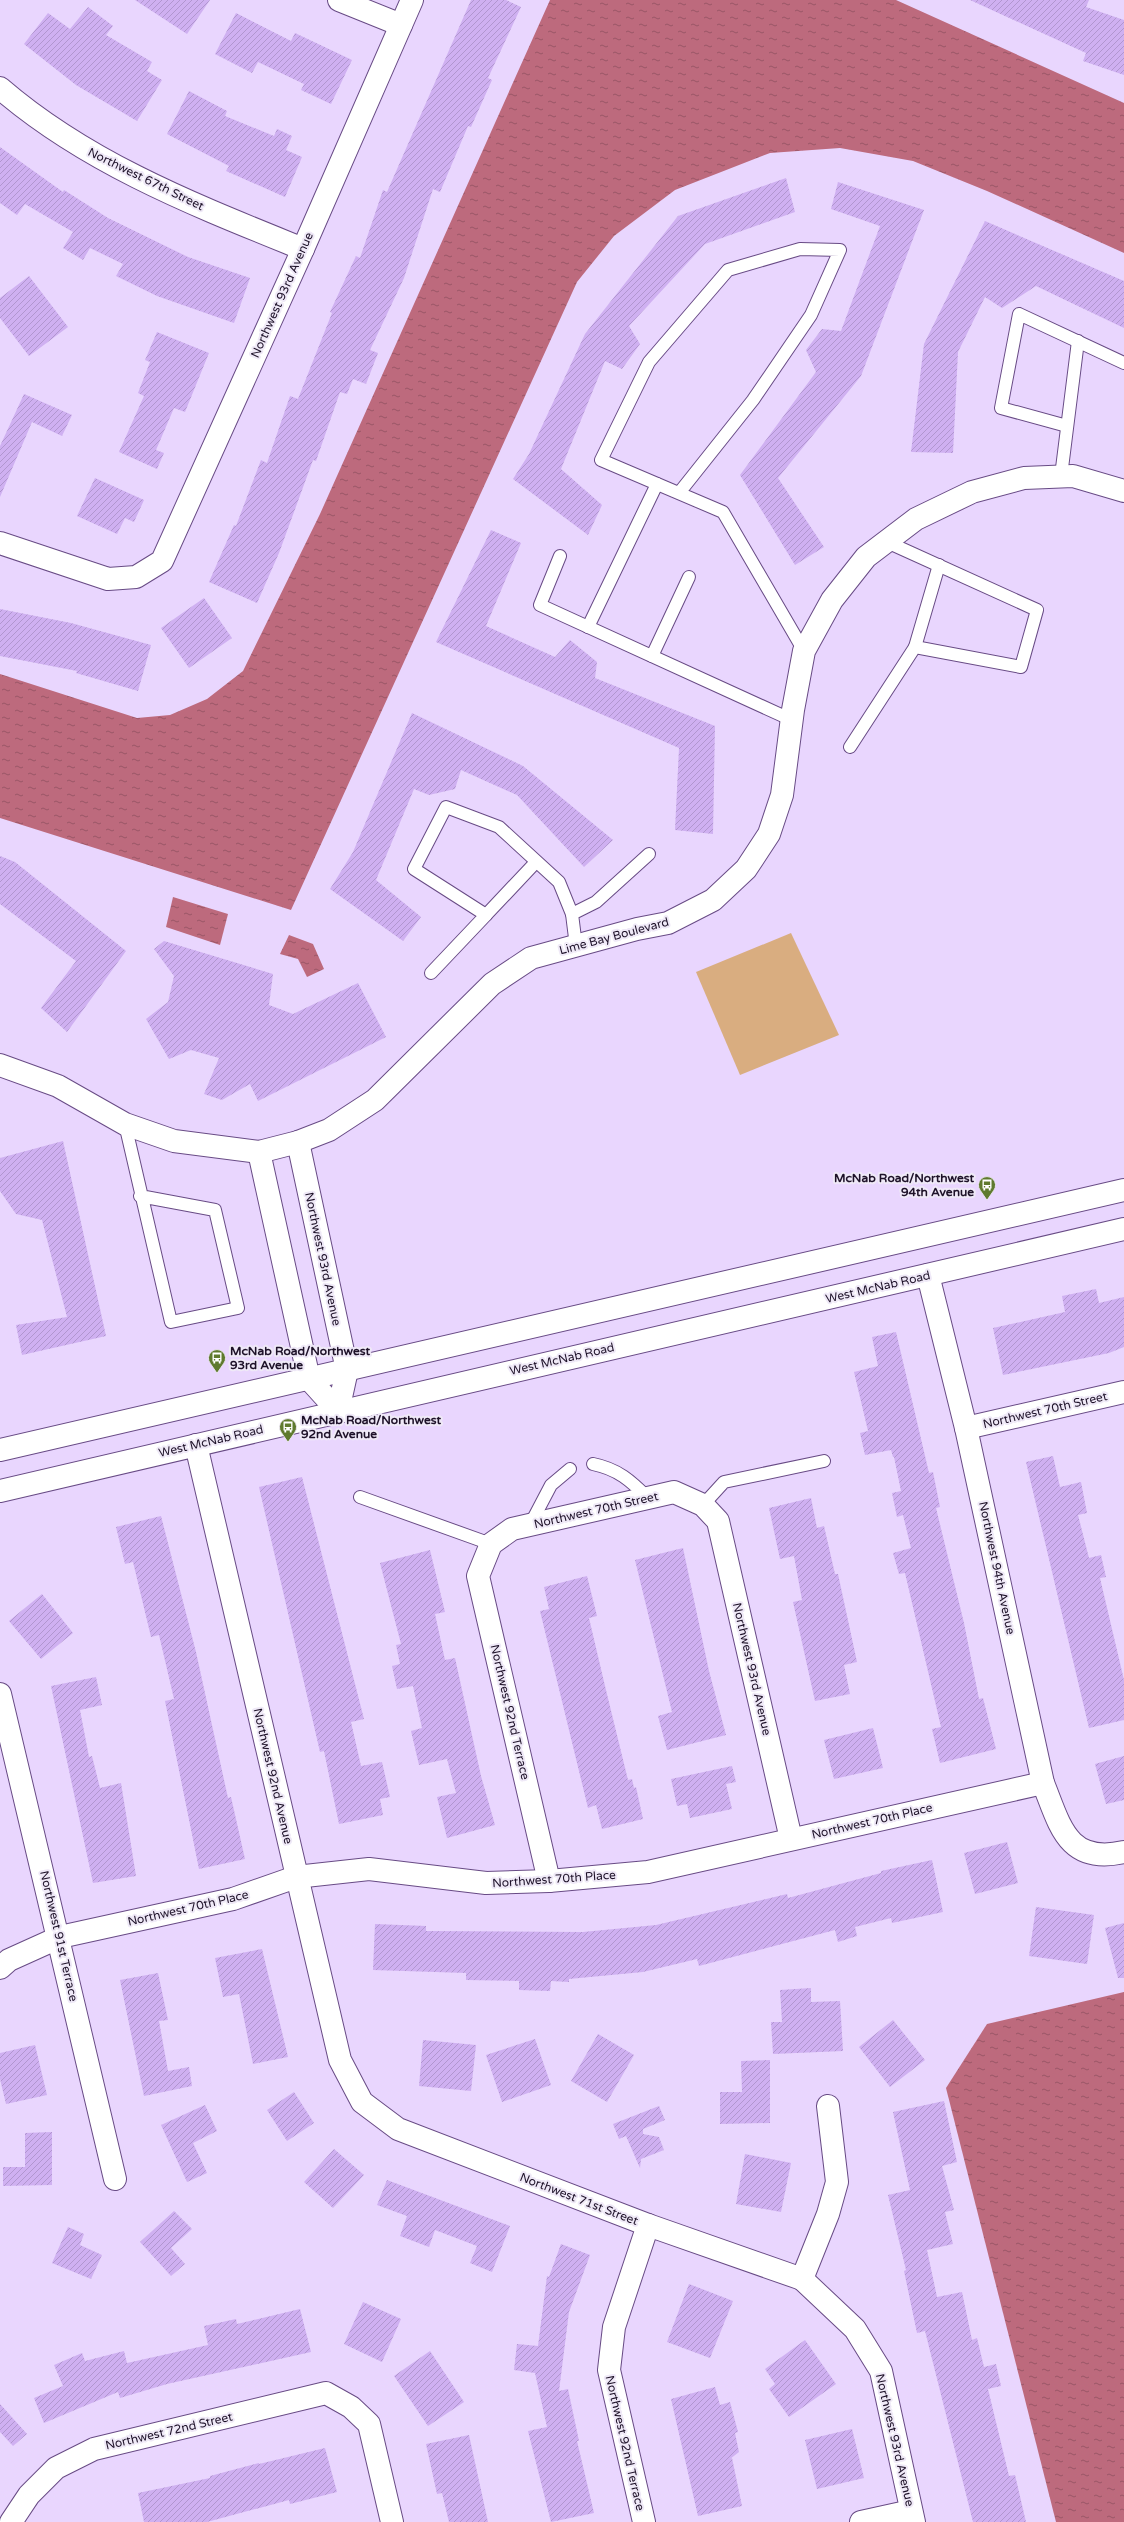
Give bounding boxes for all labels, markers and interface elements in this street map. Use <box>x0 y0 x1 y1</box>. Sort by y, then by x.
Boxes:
street label: Northwest 67th Street <box>86 145 207 213</box>
street label: Northwest 93rd Avenue <box>248 230 316 360</box>
street label: Lime Bay Boulevard <box>558 915 670 957</box>
place label: McNab Road/Northwest 94th Avenue <box>834 1171 974 1199</box>
bus stop icon: McNab Road/Northwest 94th Avenue <box>977 1175 997 1200</box>
street label: Northwest 93rd Avenue <box>302 1191 344 1327</box>
street label: West McNab Road <box>824 1268 932 1306</box>
street label: West McNab Road <box>508 1340 616 1378</box>
place label: McNab Road/Northwest 93rd Avenue <box>230 1344 370 1372</box>
bus stop icon: McNab Road/Northwest 93rd Avenue <box>207 1348 227 1373</box>
street label: Northwest 70th Street <box>981 1389 1109 1431</box>
place label: McNab Road/Northwest 92nd Avenue <box>301 1413 441 1441</box>
bus stop icon: McNab Road/Northwest 92nd Avenue <box>278 1417 298 1442</box>
street label: West McNab Road <box>157 1422 265 1460</box>
street label: Northwest 70th Street <box>532 1489 660 1531</box>
street label: Northwest 94th Avenue <box>976 1500 1018 1636</box>
street label: Northwest 93rd Avenue <box>730 1601 774 1737</box>
street label: Northwest 92nd Terrace <box>488 1643 532 1781</box>
street label: Northwest 92nd Avenue <box>251 1707 295 1845</box>
street label: Northwest 70th Place <box>810 1800 934 1842</box>
street label: Northwest 70th Place <box>492 1868 616 1890</box>
street label: Northwest 91st Terrace <box>37 1869 81 2003</box>
street label: Northwest 70th Place <box>126 1887 250 1929</box>
street label: Northwest 71st Street <box>518 2170 641 2228</box>
street label: Northwest 93rd Avenue <box>873 2372 917 2508</box>
street label: Northwest 92nd Terrace <box>603 2374 647 2512</box>
street label: Northwest 72nd Street <box>104 2409 234 2452</box>

